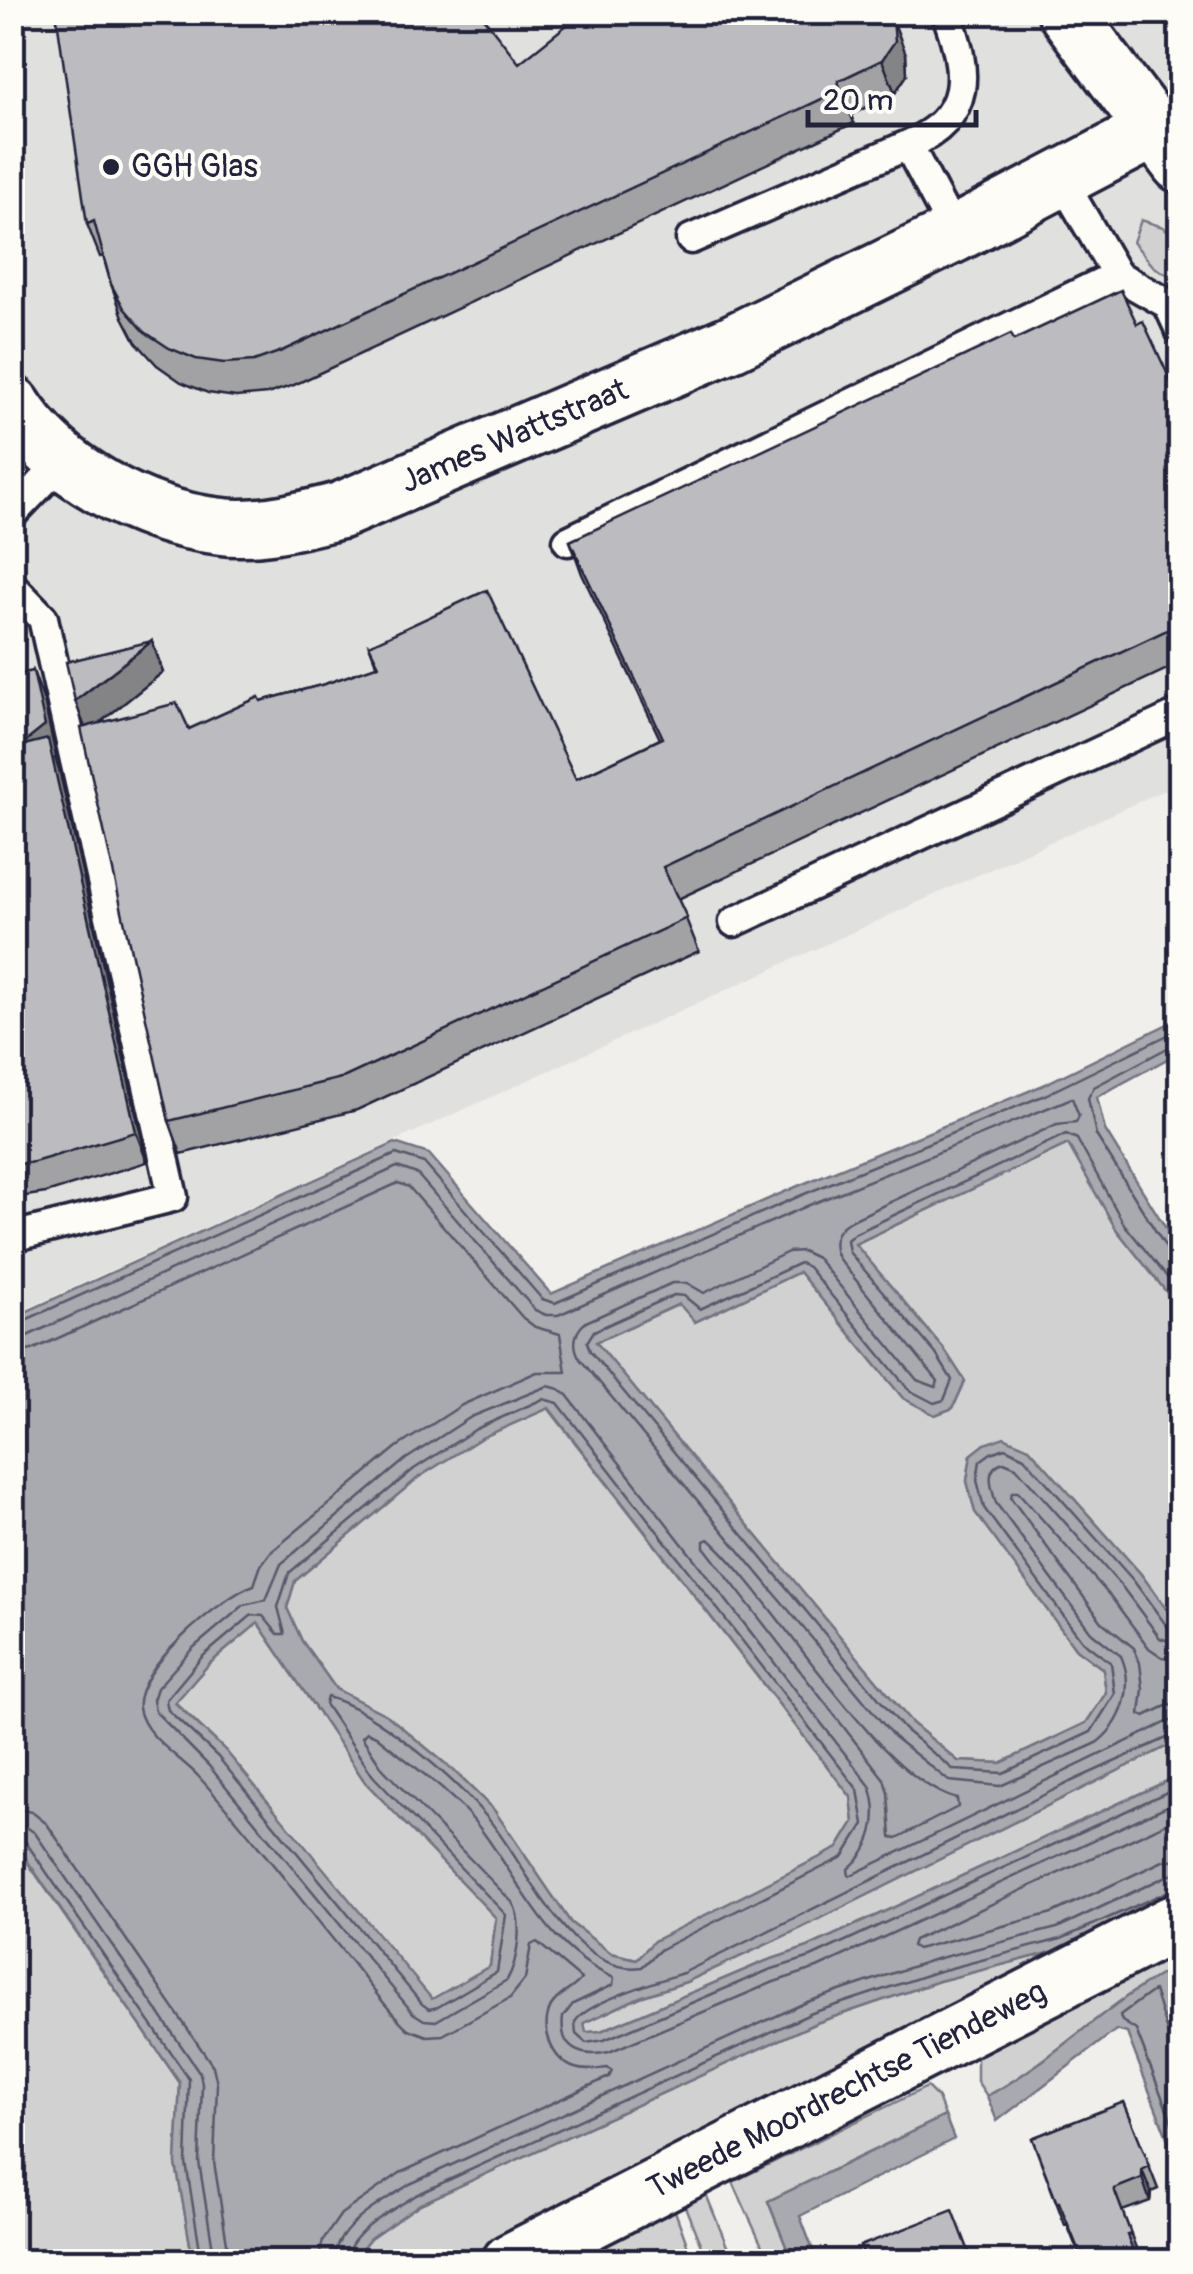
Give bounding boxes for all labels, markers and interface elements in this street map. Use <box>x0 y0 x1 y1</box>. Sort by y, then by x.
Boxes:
scale bar <box>808 65 976 127</box>
text: 20 m <box>823 82 893 119</box>
place label: GGH Glas <box>131 147 258 187</box>
marker: GGH Glas <box>100 156 122 178</box>
street label: James Wattstraat <box>395 370 634 502</box>
street label: Tweede Moordrechtse Tiendeweg <box>641 1972 1053 2209</box>

